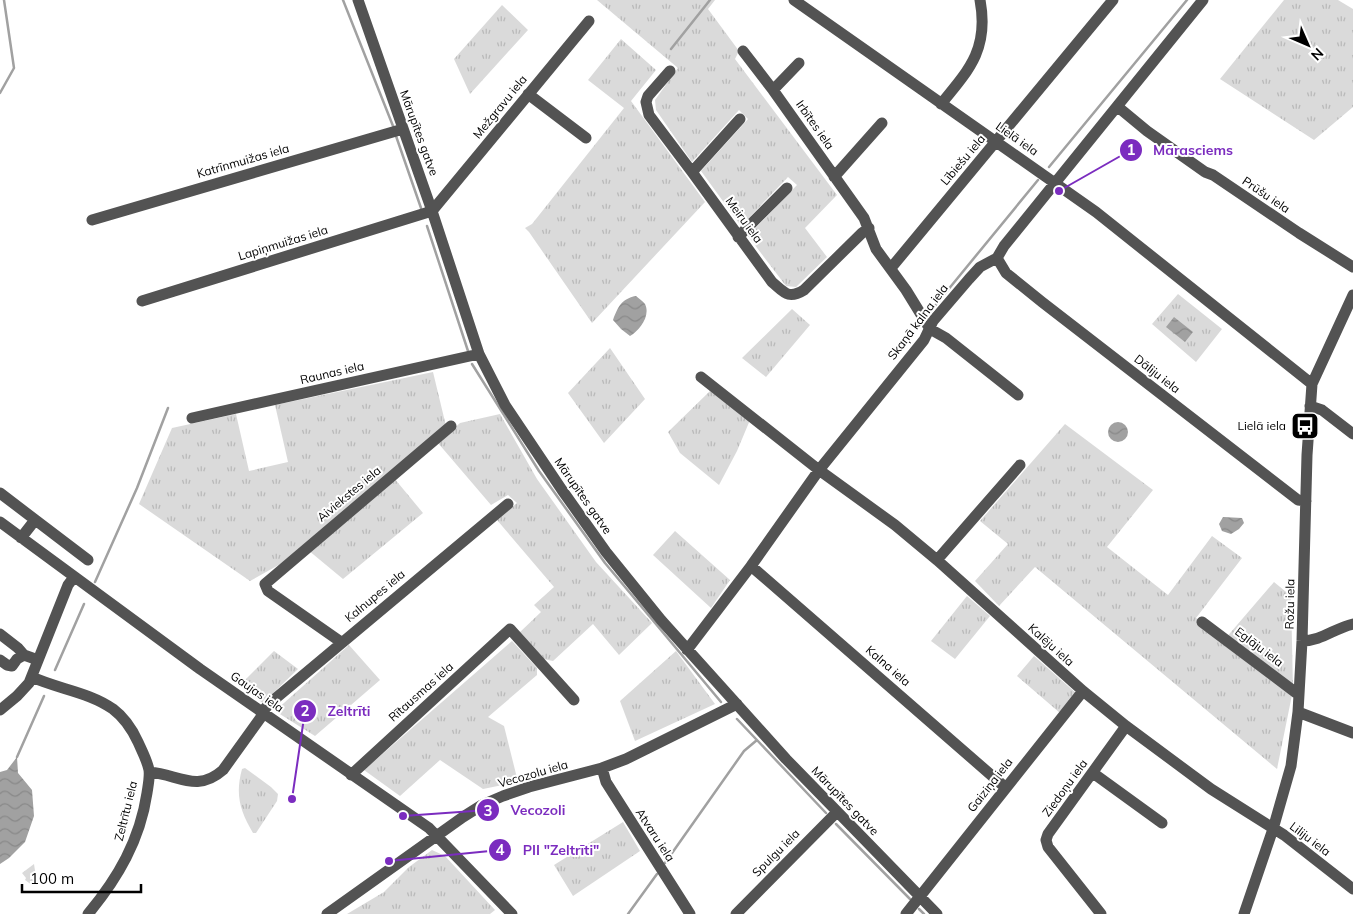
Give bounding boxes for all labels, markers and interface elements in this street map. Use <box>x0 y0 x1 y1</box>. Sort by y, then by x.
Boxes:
north arrow <box>1283 20 1333 70</box>
text: N <box>1307 44 1327 64</box>
street label: Mežgravu iela <box>469 72 530 142</box>
street label: Mārupītes gatve <box>397 88 442 178</box>
street label: Irbītes iela <box>793 97 838 152</box>
street label: Lielā iela <box>993 119 1041 159</box>
street label: Lībiešu iela <box>937 131 988 188</box>
callout: Mārasciems <box>1118 135 1243 164</box>
street label: Katrīnmuižas iela <box>195 140 291 181</box>
text: 1 <box>1126 140 1136 159</box>
text: Mārasciems <box>1153 141 1233 159</box>
street label: Prūšu iela <box>1240 173 1293 216</box>
street label: Meiru iela <box>723 194 766 246</box>
street label: Lapiņmuižas iela <box>236 222 330 264</box>
street label: Skaņā kalna iela <box>884 281 952 363</box>
street label: Dāliju iela <box>1131 351 1183 396</box>
street label: Raunas iela <box>298 358 365 387</box>
bus stop icon: Lielā iela <box>1290 411 1320 441</box>
place label: Lielā iela <box>1237 418 1286 433</box>
street label: Mārupītes gatve <box>551 455 615 537</box>
street label: Aiviekstes iela <box>314 463 384 525</box>
street label: Kalnupes iela <box>342 566 408 625</box>
street label: Rožu iela <box>1282 579 1297 629</box>
street label: Kalēju iela <box>1025 620 1077 669</box>
street label: Eglāju iela <box>1232 624 1286 670</box>
street label: Kalna iela <box>863 642 914 689</box>
street label: Rītausmas iela <box>385 659 456 725</box>
street label: Gaujas iela <box>228 668 287 715</box>
callout: Zeltrīti <box>292 697 380 726</box>
text: 2 <box>300 701 310 720</box>
text: Zeltrīti <box>327 702 371 720</box>
street label: Gaiziņa iela <box>964 755 1016 815</box>
street label: Vecozolu iela <box>496 756 570 791</box>
street label: Ziedoņu iela <box>1039 756 1091 820</box>
street label: Mārupītes gatve <box>809 763 882 838</box>
street label: Zeltrītu iela <box>111 779 140 843</box>
callout: Vecozoli <box>476 796 576 825</box>
text: 3 <box>483 801 493 820</box>
text: Vecozoli <box>510 801 565 819</box>
street label: Atvaru iela <box>633 805 678 864</box>
street label: Liliju iela <box>1287 818 1334 859</box>
street label: Spulgu iela <box>749 826 803 880</box>
callout: PII "Zeltrīti" <box>487 836 609 865</box>
text: 4 <box>495 840 505 859</box>
text: PII "Zeltrīti" <box>523 841 599 859</box>
scale bar <box>22 862 141 894</box>
text: 100 m <box>30 869 74 888</box>

